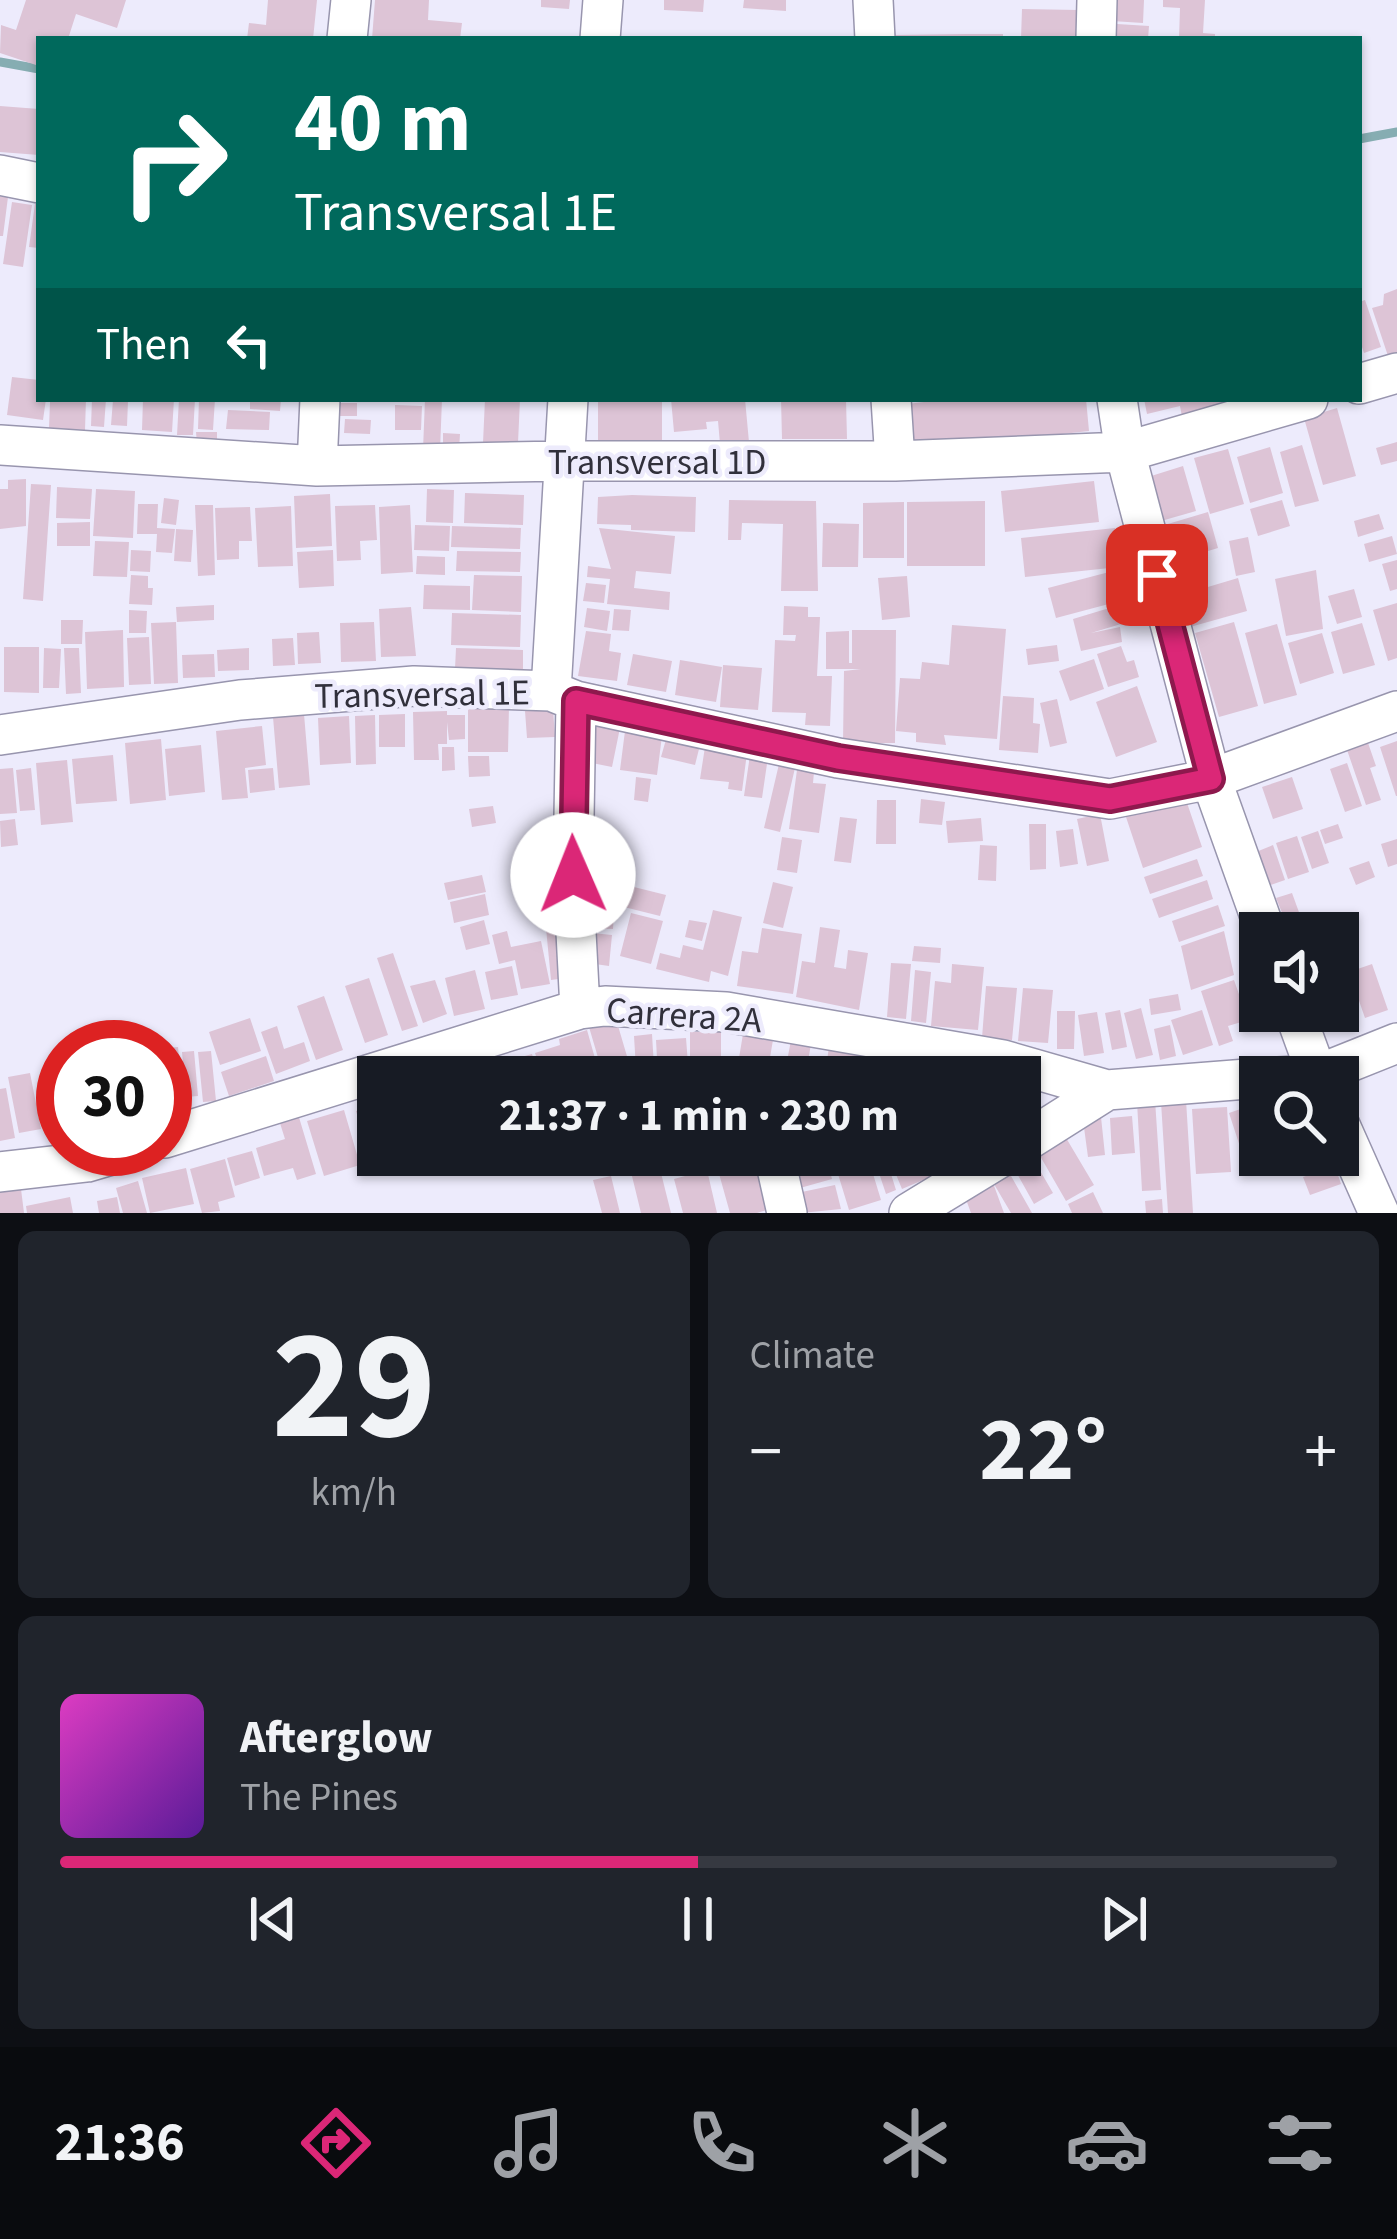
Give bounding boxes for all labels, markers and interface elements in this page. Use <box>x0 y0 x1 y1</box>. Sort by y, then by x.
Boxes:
text: 40 m <box>294 64 472 184</box>
icon: right <box>96 84 252 240</box>
text: Transversal 1E <box>294 175 617 252</box>
icon: left <box>216 312 282 378</box>
text: Then <box>96 313 192 377</box>
street label: Transversal 1D <box>548 437 766 488</box>
pin <box>1106 524 1208 626</box>
icon: arrive <box>1124 542 1190 608</box>
street label: Transversal 1E <box>314 667 530 722</box>
position arrow <box>510 812 636 938</box>
map controls <box>1239 912 1359 1176</box>
button: sound <box>1239 912 1359 1032</box>
street label: Carrera 2A <box>605 985 764 1046</box>
speed limit sign: 30 <box>36 1020 192 1176</box>
button: search <box>1239 1056 1359 1176</box>
text: 21:37 · 1 min · 230 m <box>499 1084 899 1148</box>
text: 29 <box>271 1276 436 1498</box>
text: Climate <box>750 1328 875 1384</box>
text: 22° <box>979 1387 1107 1515</box>
text: − <box>750 1405 782 1499</box>
text: + <box>1304 1405 1337 1499</box>
text: km/h <box>310 1465 397 1521</box>
text: Afterglow <box>240 1706 433 1770</box>
text: The Pines <box>240 1770 398 1826</box>
icon: previous <box>240 1886 306 1952</box>
icon: pause <box>665 1886 731 1952</box>
icon: next <box>1091 1886 1157 1952</box>
icon: directions <box>294 2101 378 2185</box>
icon: music <box>487 2101 571 2185</box>
icon: phone <box>680 2101 764 2185</box>
icon: climate <box>873 2101 957 2185</box>
icon: car <box>1065 2101 1149 2185</box>
icon: filters <box>1258 2101 1342 2185</box>
text: 21:36 <box>54 2105 185 2182</box>

